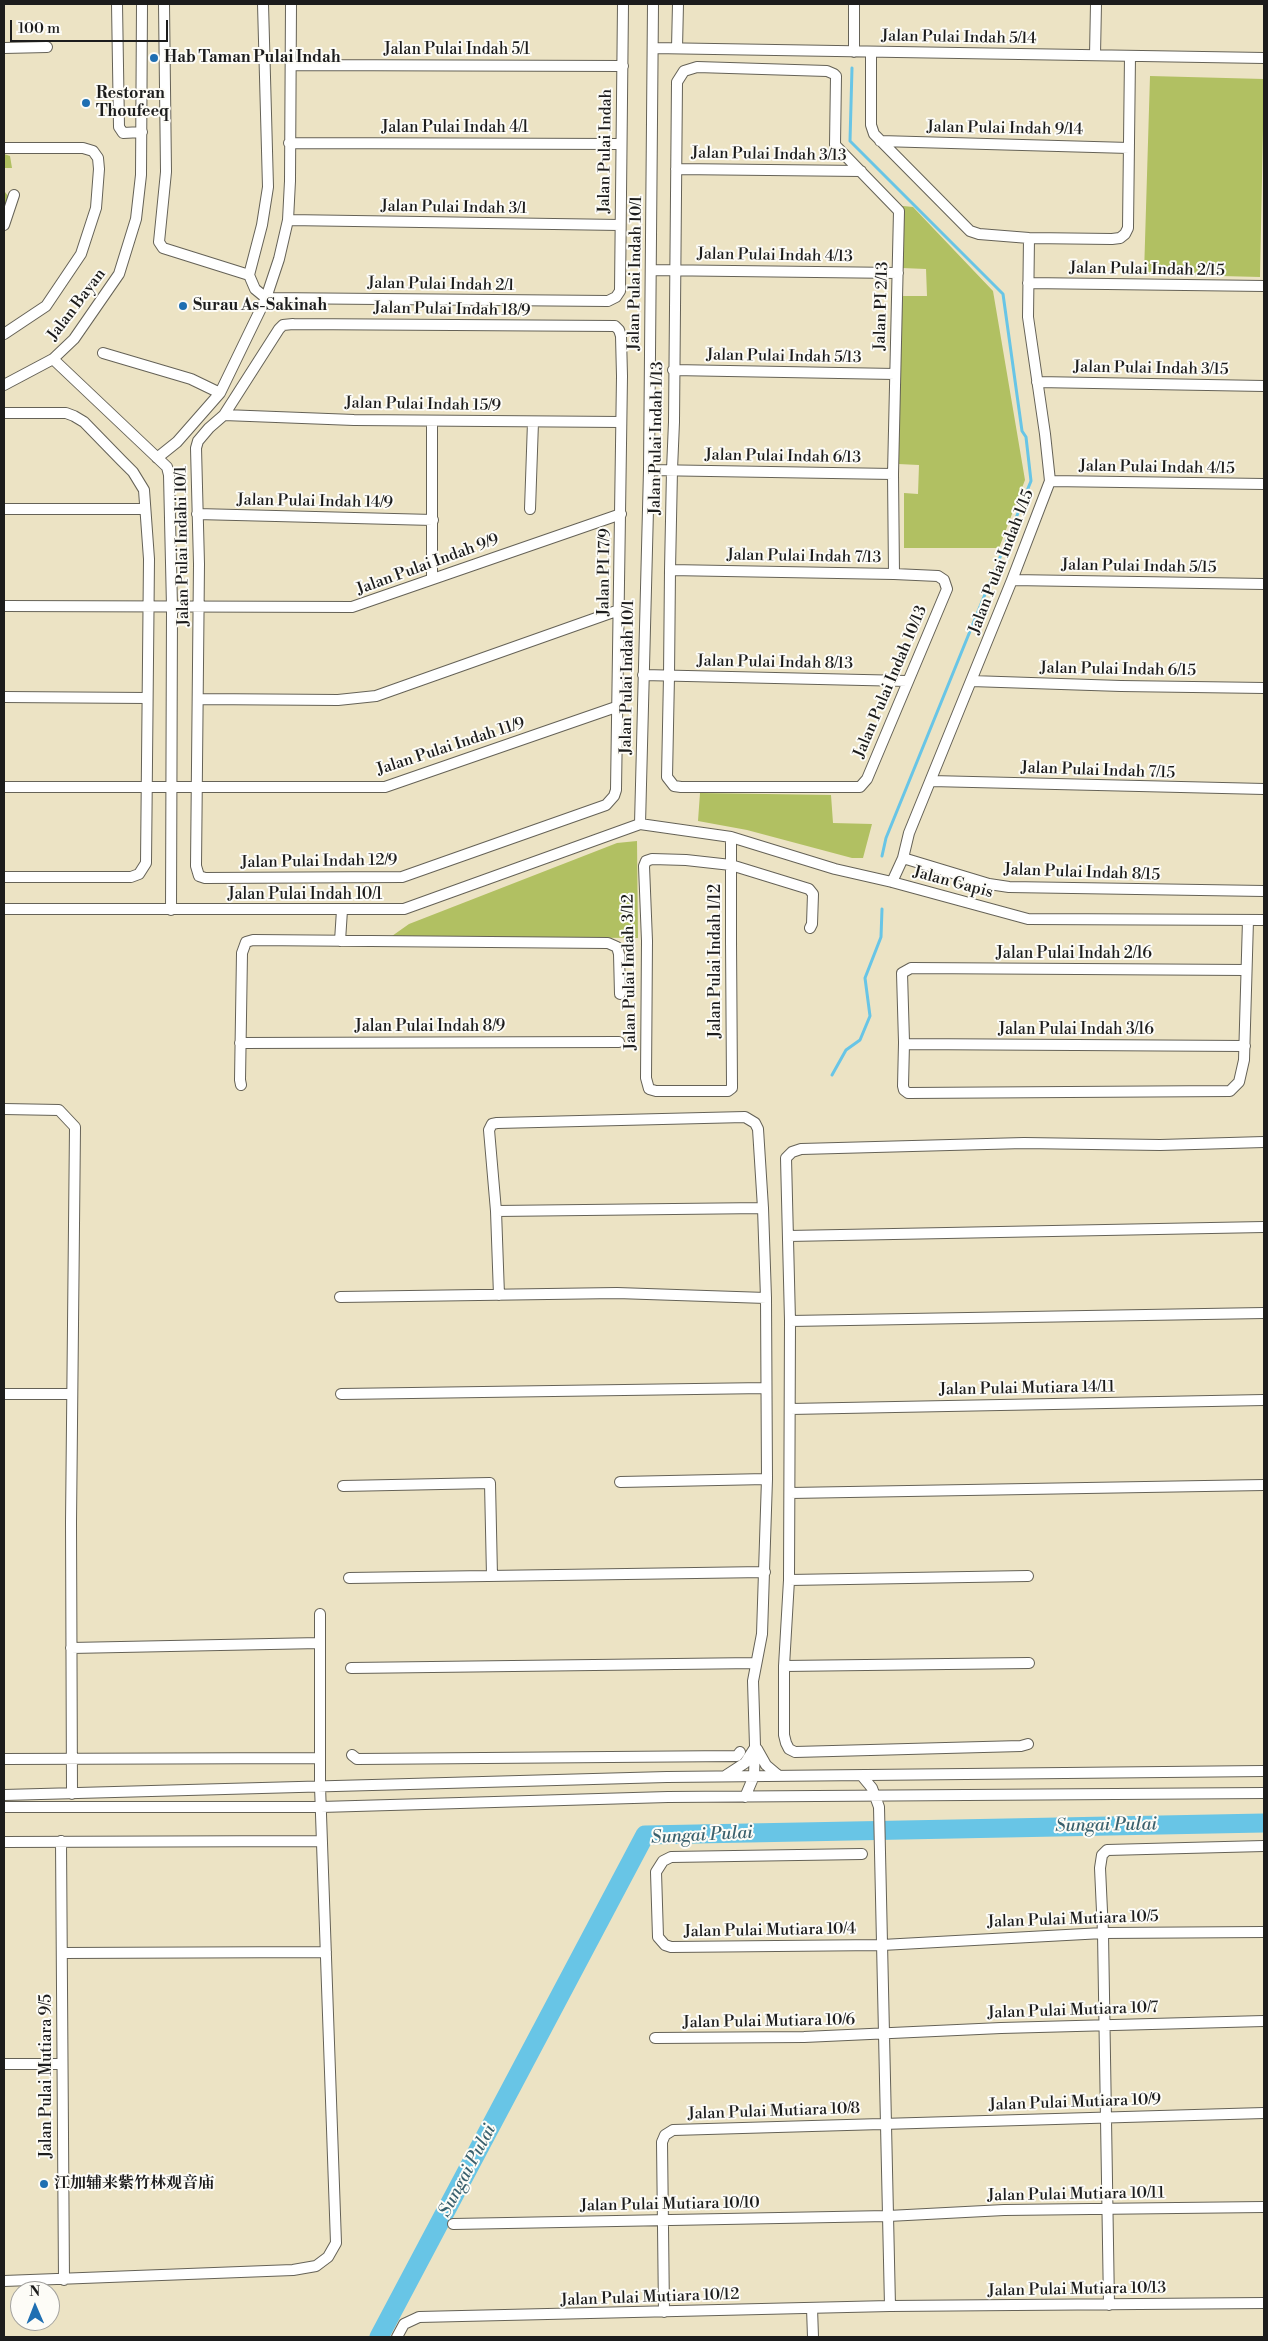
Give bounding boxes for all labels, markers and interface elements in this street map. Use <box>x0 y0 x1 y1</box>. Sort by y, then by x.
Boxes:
scale bar <box>12 10 170 42</box>
text: 100 m <box>18 19 60 38</box>
street label: Jalan Pulai Indah 5/14 <box>881 27 1037 49</box>
street label: Jalan Pulai Indah 5/1 <box>384 40 530 60</box>
place label: Hab Taman Pulai Indah <box>164 48 341 68</box>
marker: Hab Taman Pulai Indah <box>148 52 160 64</box>
place label: Restoran Thoufeeq <box>96 84 169 122</box>
street label: Jalan Pulai Indah <box>595 89 617 213</box>
marker: Restoran Thoufeeq <box>80 97 92 109</box>
street label: Jalan Pulai Indah 4/1 <box>381 118 529 138</box>
street label: Jalan Pulai Indah 9/14 <box>927 118 1083 140</box>
street label: Jalan Pulai Indah 3/13 <box>691 144 847 166</box>
street label: Jalan Pulai Indah 10/1 <box>625 196 647 350</box>
street label: Jalan Pulai Indah 3/1 <box>381 197 527 219</box>
street label: Jalan Pulai Indah 4/13 <box>697 245 853 267</box>
street label: Jalan Pulai Indah 2/15 <box>1069 259 1225 281</box>
street label: Jalan PI 2/13 <box>871 261 893 351</box>
street label: Jalan Bayan <box>44 265 110 345</box>
street label: Jalan Pulai Indah 2/1 <box>367 274 515 296</box>
place label: Surau As-Sakinah <box>193 296 327 316</box>
street label: Jalan Pulai Indah 18/9 <box>373 299 531 321</box>
marker: Surau As-Sakinah <box>177 300 189 312</box>
street label: Jalan Pulai Indah 5/13 <box>706 346 862 368</box>
street label: Jalan Pulai Indah 3/15 <box>1073 358 1229 380</box>
street label: Jalan Pulai Indah 1/13 <box>646 361 668 515</box>
street label: Jalan Pulai Indah 15/9 <box>345 394 501 416</box>
street label: Jalan Pulai Indah 6/13 <box>705 446 861 468</box>
street label: Jalan Pulai Indah 4/15 <box>1079 457 1235 479</box>
street label: Jalan Pulai Indahi 10/1 <box>172 466 194 626</box>
street label: Jalan Pulai Indah 1/15 <box>966 487 1038 637</box>
street label: Jalan Pulai Indah 14/9 <box>237 491 393 513</box>
street label: Jalan PI 17/9 <box>595 528 615 616</box>
street label: Jalan Pulai Indah 9/9 <box>354 530 502 600</box>
street label: Jalan Pulai Indah 7/13 <box>727 546 881 568</box>
street label: Jalan Pulai Indah 5/15 <box>1061 556 1217 578</box>
street label: Jalan Pulai Indah 10/1 <box>617 600 639 754</box>
street label: Jalan Pulai Indah 10/13 <box>850 603 932 761</box>
street label: Jalan Pulai Indah 8/13 <box>697 652 853 674</box>
street label: Jalan Pulai Indah 6/15 <box>1040 659 1196 681</box>
street label: Jalan Pulai Indah 11/9 <box>374 714 528 780</box>
street label: Jalan Pulai Indah 7/15 <box>1020 759 1176 783</box>
street label: Jalan Pulai Indah 12/9 <box>240 851 398 873</box>
street label: Jalan Pulai Indah 8/15 <box>1004 861 1160 885</box>
street label: Jalan Gapis <box>911 863 995 903</box>
street label: Jalan Pulai Indah 1/12 <box>706 884 726 1038</box>
street label: Jalan Pulai Indah 10/1 <box>228 885 382 905</box>
street label: Jalan Pulai Indah 3/12 <box>619 894 641 1050</box>
street label: Jalan Pulai Indah 2/16 <box>996 944 1152 964</box>
street label: Jalan Pulai Indah 8/9 <box>355 1017 505 1037</box>
street label: Jalan Pulai Indah 3/16 <box>998 1020 1154 1040</box>
street label: Jalan Pulai Mutiara 14/11 <box>939 1378 1115 1400</box>
water label: Sungai Pulai <box>1055 1814 1157 1838</box>
water label: Sungai Pulai <box>651 1823 753 1849</box>
street label: Jalan Pulai Mutiara 10/5 <box>987 1907 1159 1933</box>
street label: Jalan Pulai Mutiara 10/4 <box>684 1920 856 1942</box>
street label: Jalan Pulai Mutiara 9/5 <box>37 1994 57 2158</box>
street label: Jalan Pulai Mutiara 10/7 <box>987 1998 1159 2024</box>
street label: Jalan Pulai Mutiara 10/6 <box>683 2011 855 2033</box>
street label: Jalan Pulai Mutiara 10/9 <box>989 2090 1161 2116</box>
street label: Jalan Pulai Mutiara 10/8 <box>687 2099 861 2125</box>
water label: Sungai Pulai <box>435 2121 501 2221</box>
place label: 江加辅来紫竹林观音庙 <box>54 2174 214 2194</box>
marker: 江加辅来紫竹林观音庙 <box>38 2178 50 2190</box>
street label: Jalan Pulai Mutiara 10/11 <box>987 2184 1165 2206</box>
street label: Jalan Pulai Mutiara 10/10 <box>580 2194 760 2216</box>
street label: Jalan Pulai Mutiara 10/13 <box>988 2279 1166 2301</box>
north arrow <box>10 2281 60 2331</box>
text: N <box>29 2283 40 2301</box>
street label: Jalan Pulai Mutiara 10/12 <box>560 2285 740 2311</box>

